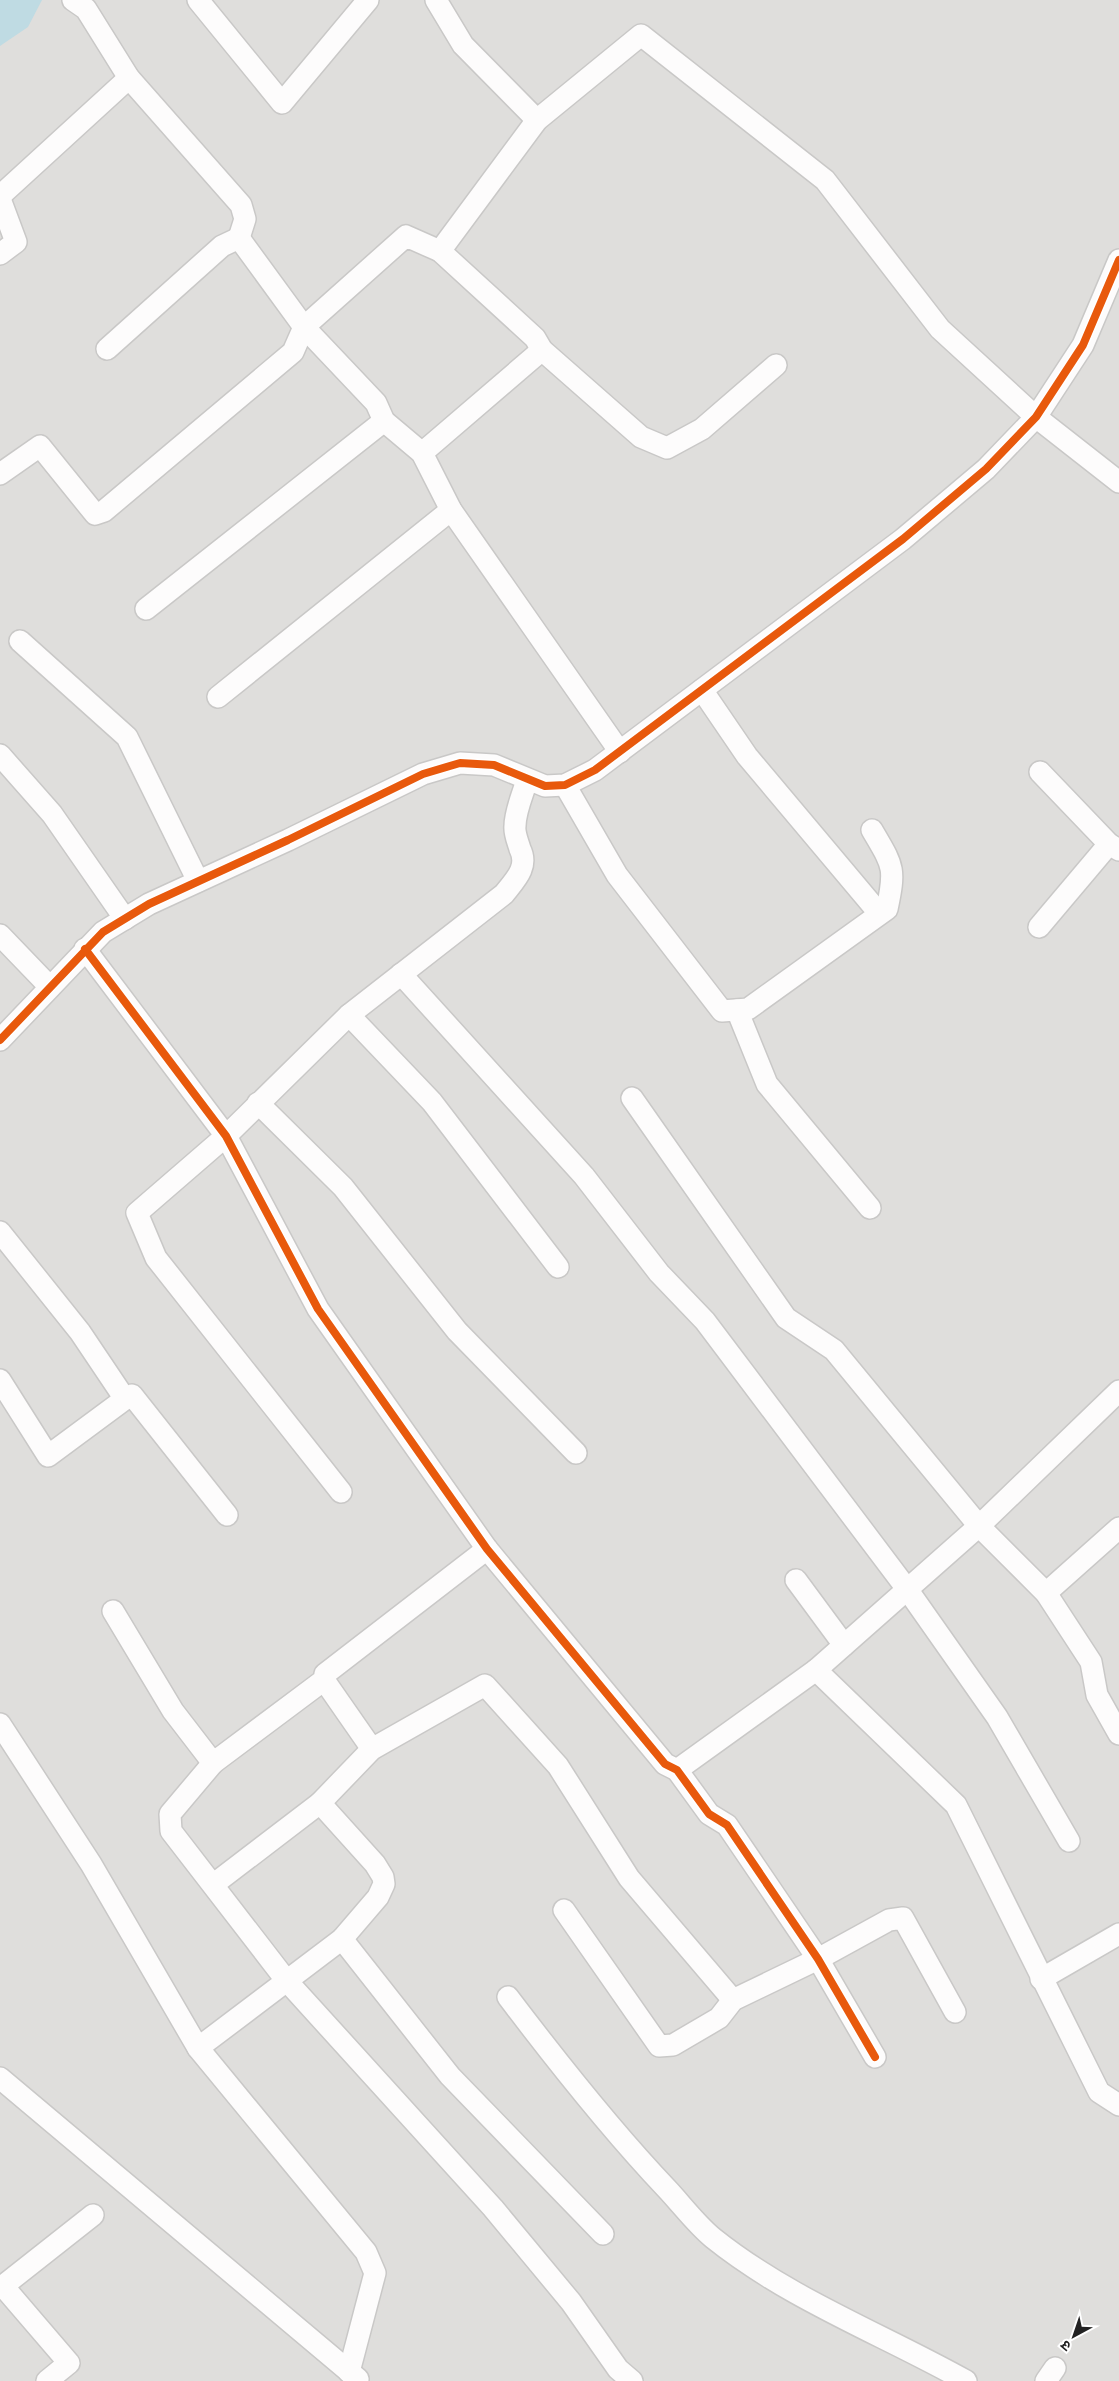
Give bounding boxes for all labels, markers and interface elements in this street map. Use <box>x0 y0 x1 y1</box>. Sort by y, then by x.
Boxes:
north arrow <box>1049 2311 1099 2361</box>
text: उ <box>1056 2335 1075 2355</box>

